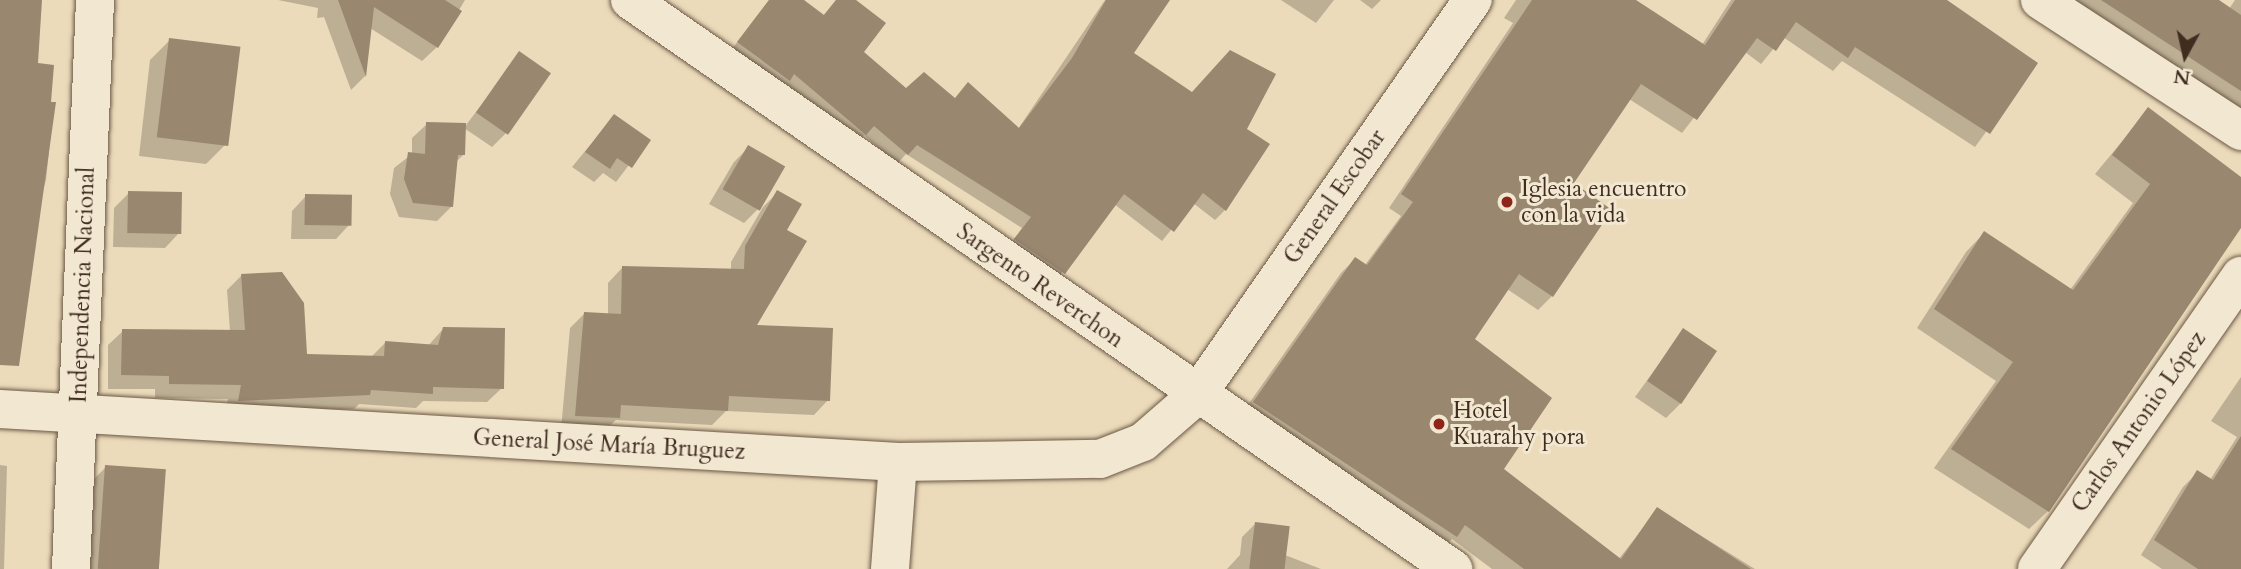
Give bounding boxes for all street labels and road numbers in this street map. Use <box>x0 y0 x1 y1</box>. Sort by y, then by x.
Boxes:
street label: General Escobar <box>1278 124 1392 270</box>
street label: Independencia Nacional <box>65 167 101 403</box>
street label: Sargento Reverchon <box>951 218 1129 354</box>
street label: Carlos Antonio López <box>2066 326 2212 518</box>
street label: General José María Bruguez <box>472 424 746 466</box>

